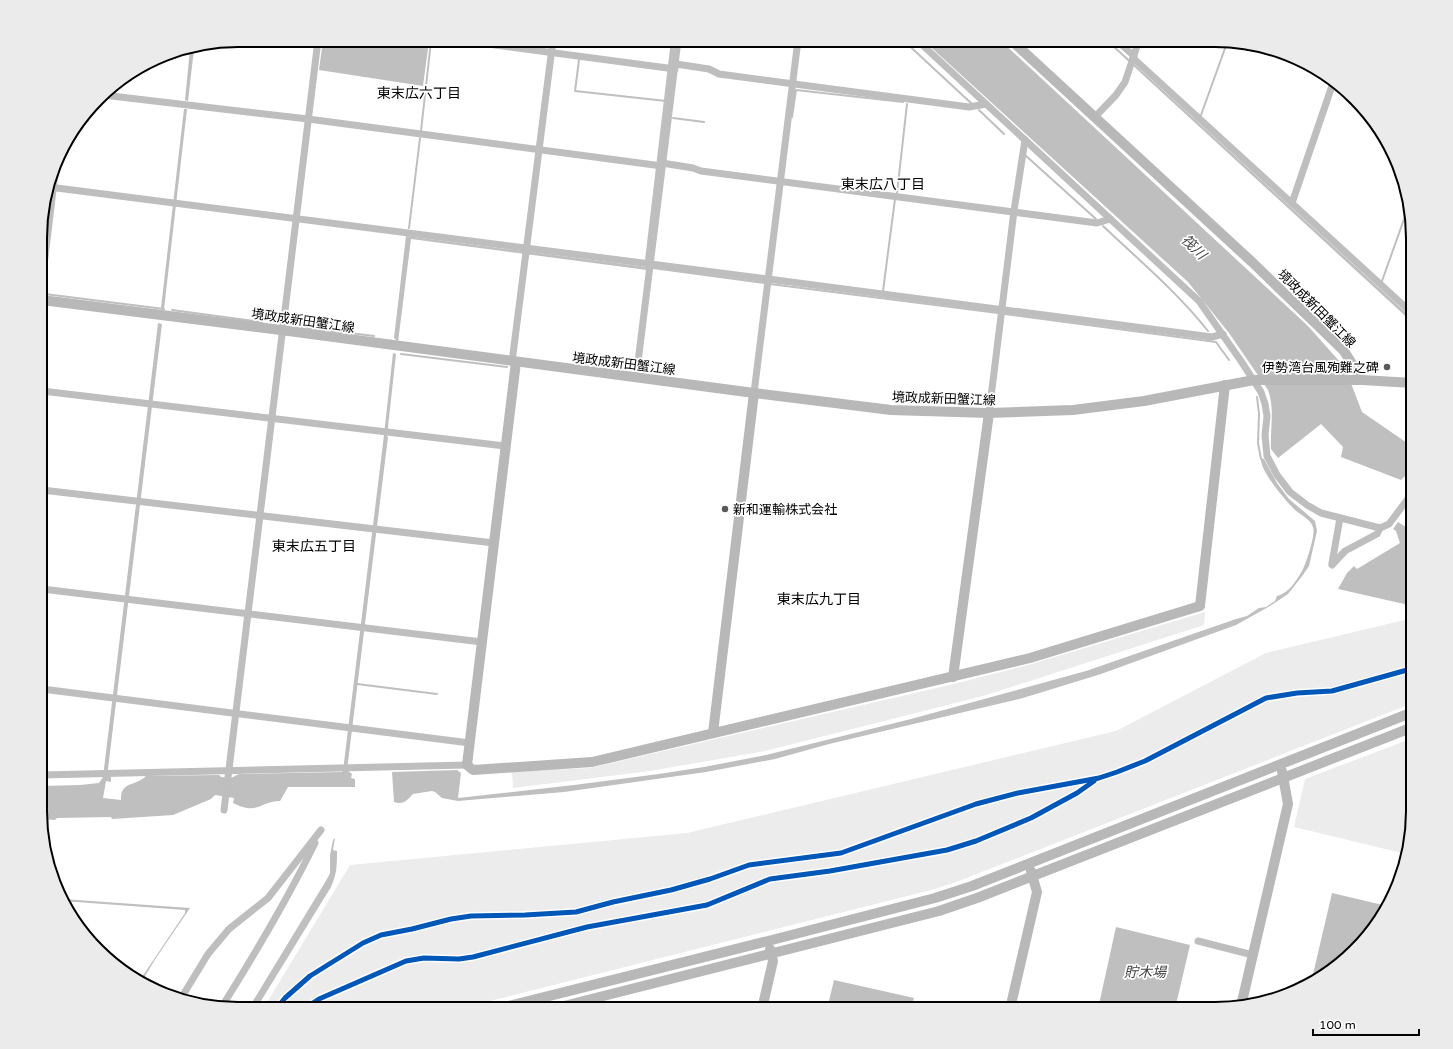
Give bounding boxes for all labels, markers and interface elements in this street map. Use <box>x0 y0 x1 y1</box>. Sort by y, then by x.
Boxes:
district label: 東末広六丁目 <box>377 85 461 102</box>
district label: 東末広八丁目 <box>841 176 925 193</box>
water label: 筏川 <box>1178 232 1211 265</box>
street label: 境政成新田蟹江線 <box>1274 266 1359 351</box>
street label: 境政成新田蟹江線 <box>250 306 355 336</box>
street label: 境政成新田蟹江線 <box>571 350 676 378</box>
place label: 伊勢湾台風殉難之碑 <box>1262 360 1379 376</box>
marker: 伊勢湾台風殉難之碑 <box>1382 362 1392 372</box>
street label: 境政成新田蟹江線 <box>892 389 996 409</box>
place label: 新和運輸株式会社 <box>733 502 837 518</box>
marker: 新和運輸株式会社 <box>720 504 730 514</box>
district label: 東末広五丁目 <box>272 538 356 555</box>
district label: 東末広九丁目 <box>777 591 861 608</box>
water label: 貯木場 <box>1124 964 1168 981</box>
scale bar <box>1313 1011 1419 1037</box>
text: 100 m <box>1319 1018 1356 1032</box>

